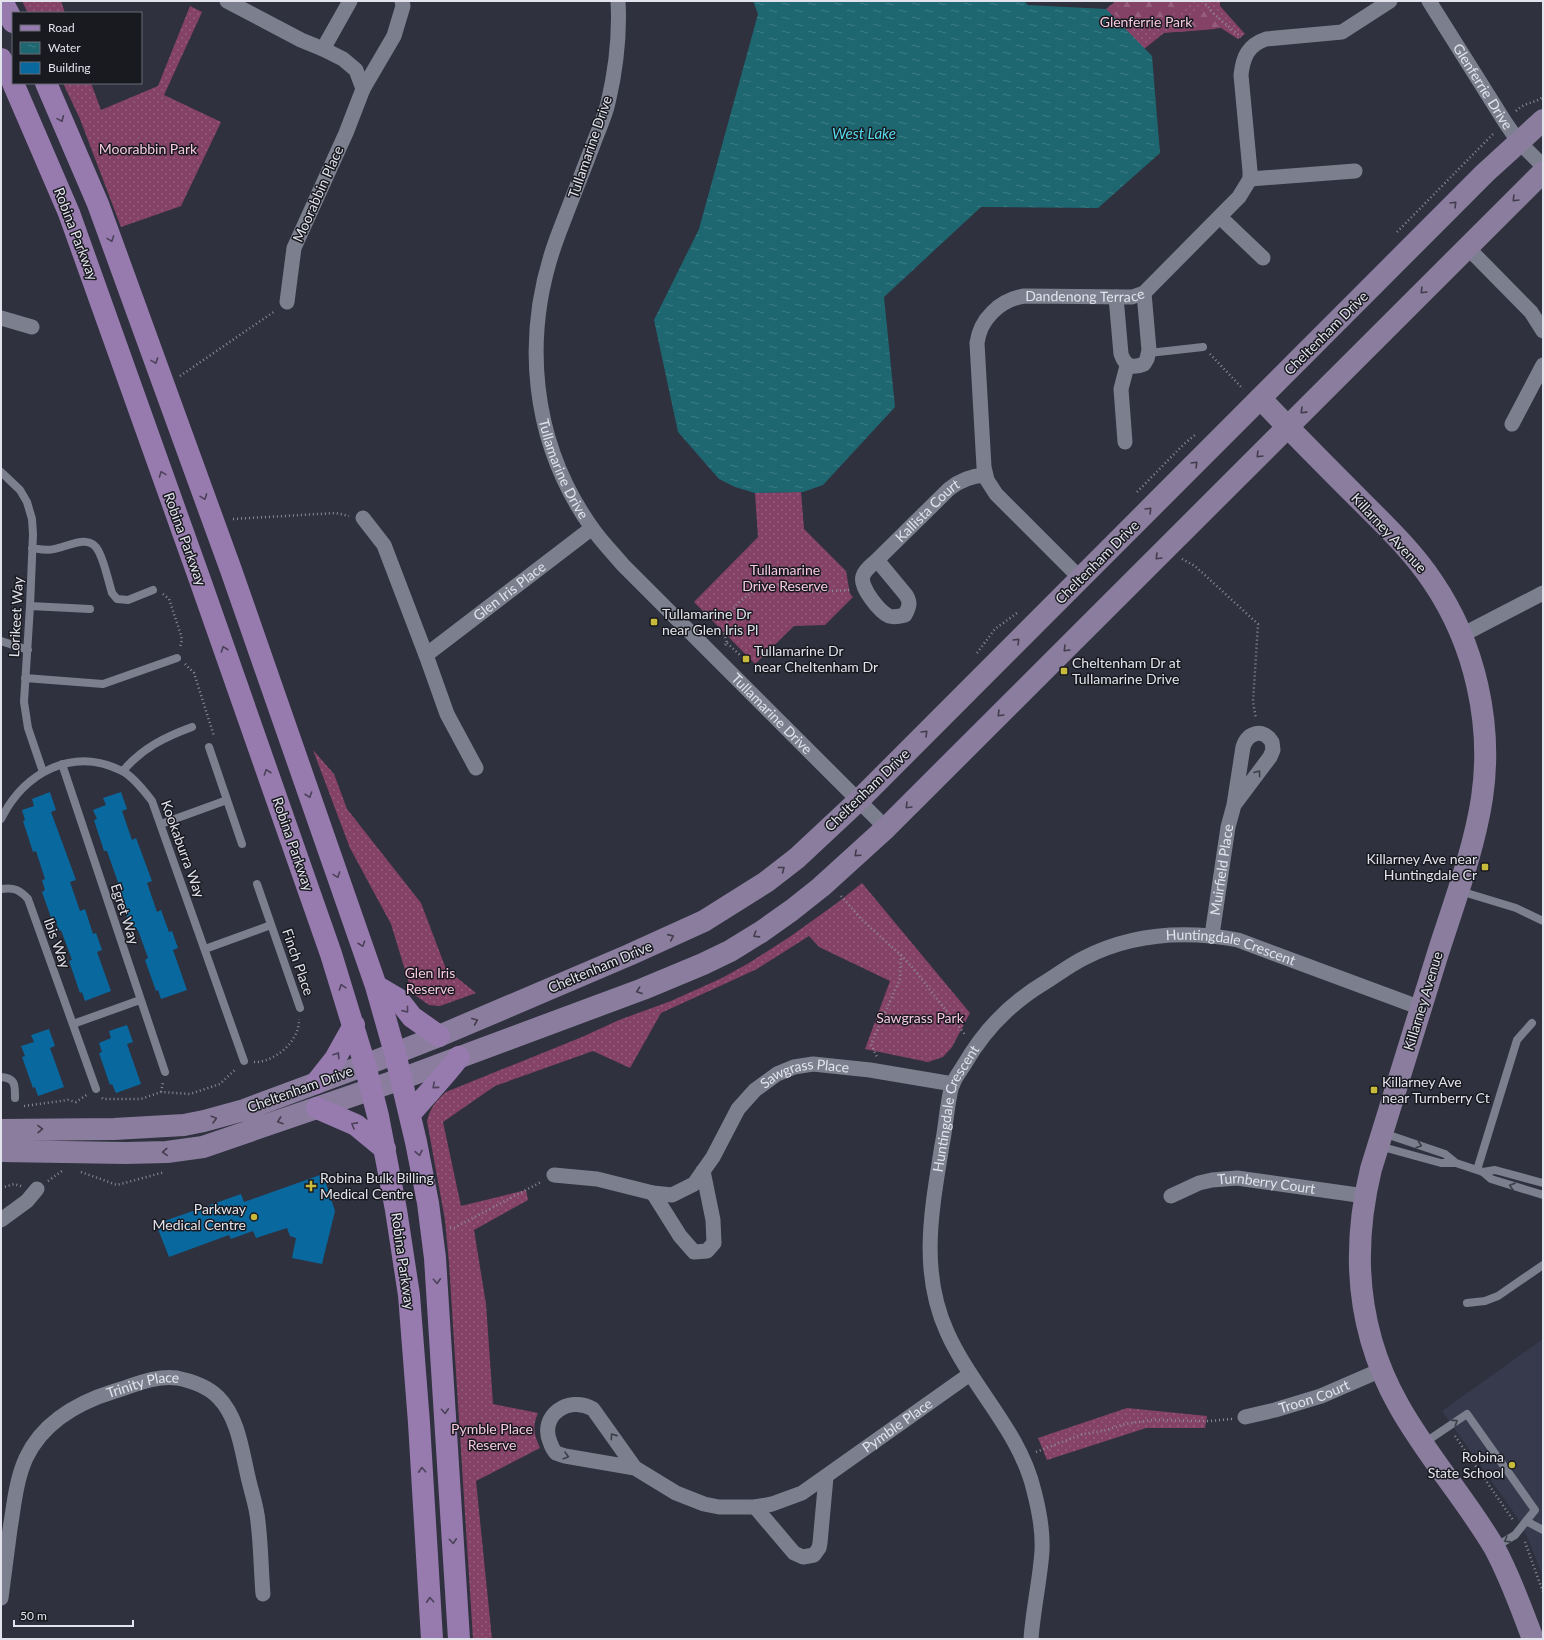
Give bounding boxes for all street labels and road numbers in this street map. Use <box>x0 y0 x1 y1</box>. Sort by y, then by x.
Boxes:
street label: Glenferrie Drive <box>1450 40 1517 133</box>
street label: Tullamarine Drive <box>564 93 615 200</box>
street label: Moorabbin Place <box>289 143 346 245</box>
street label: Robina Parkway <box>51 185 102 283</box>
street label: Dandenong Terrace <box>1025 284 1147 305</box>
street label: Cheltenham Drive <box>1280 287 1371 378</box>
street label: Tullamarine Drive <box>536 417 593 522</box>
street label: Kallista Court <box>891 475 962 545</box>
street label: Killarney Avenue <box>1348 489 1431 576</box>
street label: Robina Parkway <box>161 490 210 589</box>
street label: Cheltenham Drive <box>1051 516 1142 607</box>
street label: Glen Iris Place <box>469 558 549 624</box>
street label: Lorikeet Way <box>5 575 26 658</box>
street label: Tullamarine Drive <box>728 669 816 757</box>
street label: Cheltenham Drive <box>821 745 913 834</box>
street label: Robina Parkway <box>269 795 318 894</box>
street label: Kookaburra Way <box>158 798 209 901</box>
street label: Muirfield Place <box>1206 823 1236 916</box>
street label: Egret Way <box>108 881 144 947</box>
street label: Ibis Way <box>41 915 75 971</box>
street label: Finch Place <box>279 926 318 998</box>
street label: Huntingdale Crescent <box>1165 926 1298 969</box>
street label: Cheltenham Drive <box>545 937 654 996</box>
street label: Killarney Avenue <box>1399 949 1446 1052</box>
street label: Huntingdale Crescent <box>929 1042 982 1173</box>
street label: Sawgrass Place <box>756 1055 850 1092</box>
street label: Cheltenham Drive <box>245 1062 355 1116</box>
street label: Turnberry Court <box>1217 1169 1316 1197</box>
street label: Robina Parkway <box>388 1211 419 1311</box>
street label: Trinity Place <box>104 1368 180 1401</box>
street label: Troon Court <box>1276 1376 1352 1416</box>
street label: Pymble Place <box>859 1394 935 1456</box>

